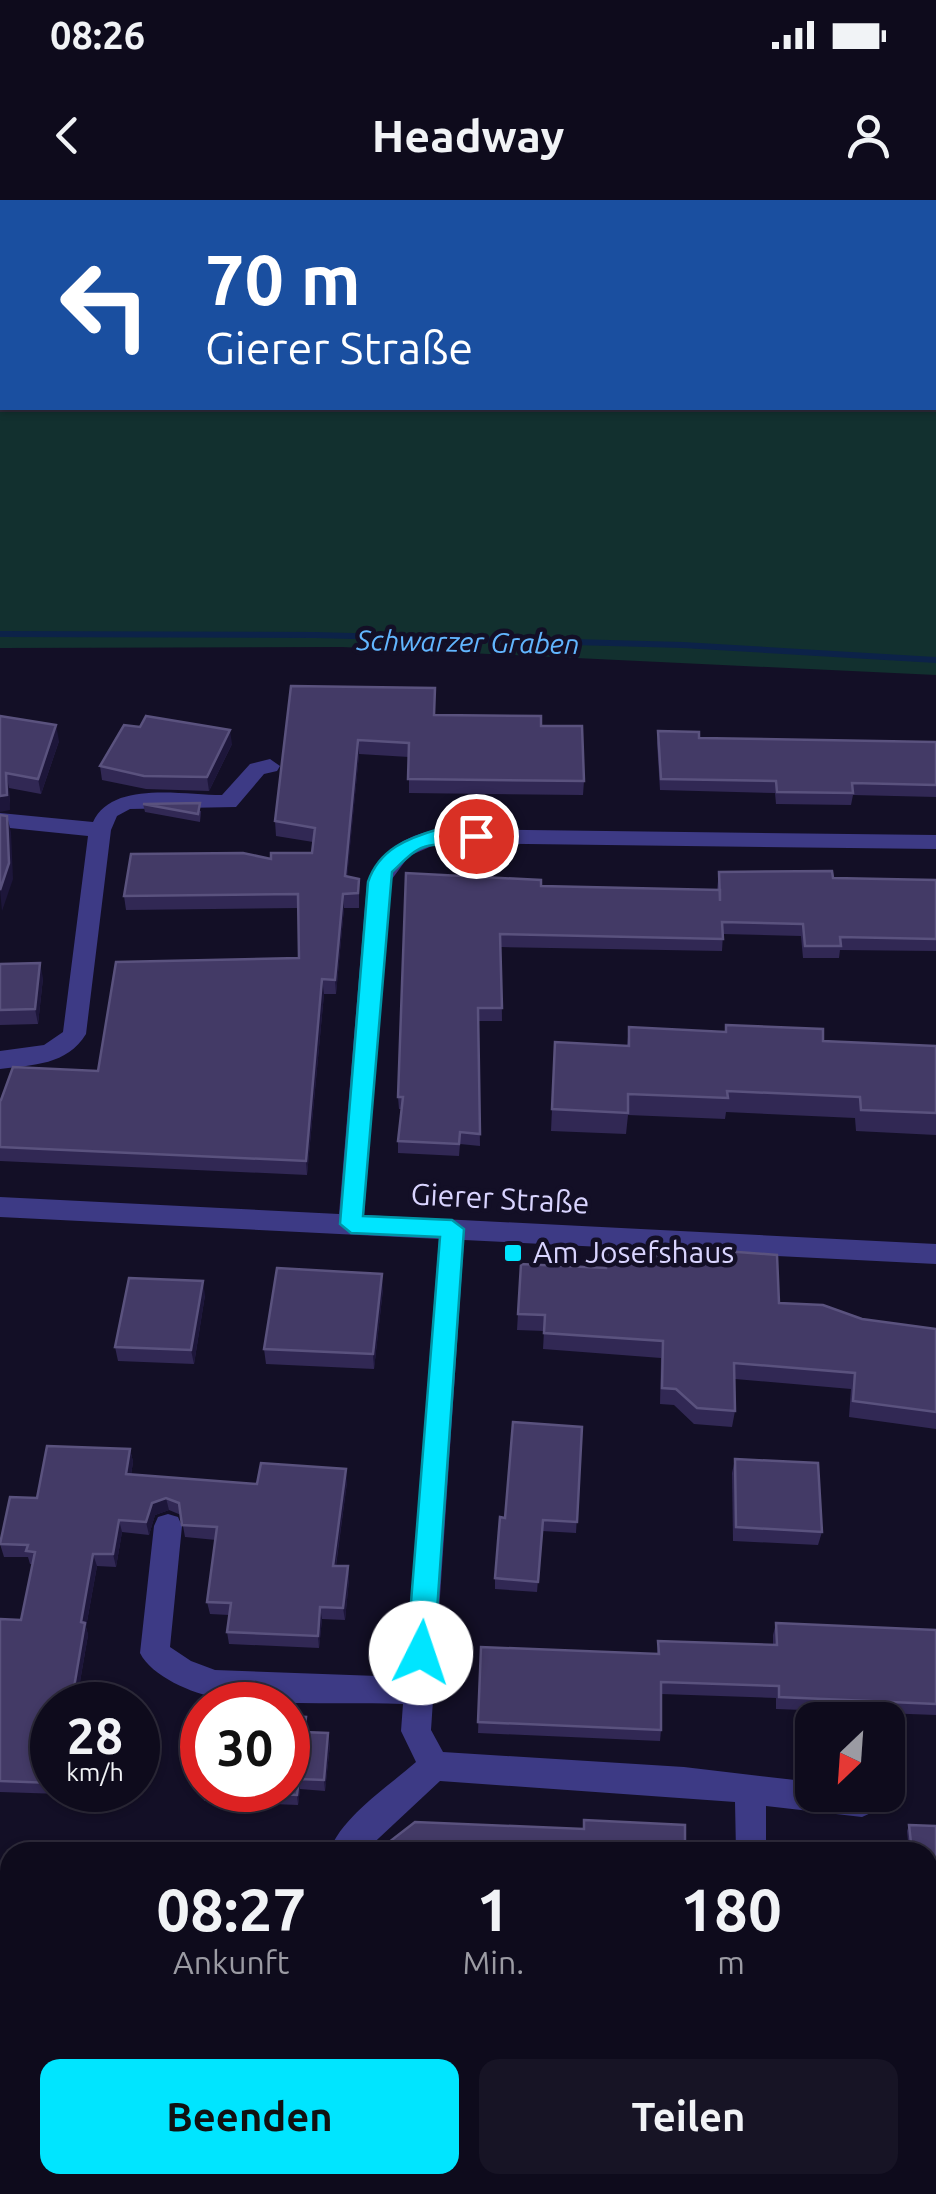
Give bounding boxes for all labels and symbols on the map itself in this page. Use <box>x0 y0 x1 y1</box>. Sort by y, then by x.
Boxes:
water label: Schwarzer Graben <box>355 624 580 659</box>
pin <box>434 794 519 879</box>
street label: Gierer Straße <box>410 1176 590 1220</box>
place label: Am Josefshaus <box>533 1235 734 1269</box>
marker: Am Josefshaus <box>502 1242 524 1264</box>
position arrow <box>369 1601 473 1705</box>
speed limit sign: 30 <box>180 1682 310 1812</box>
north arrow <box>795 1702 905 1812</box>

